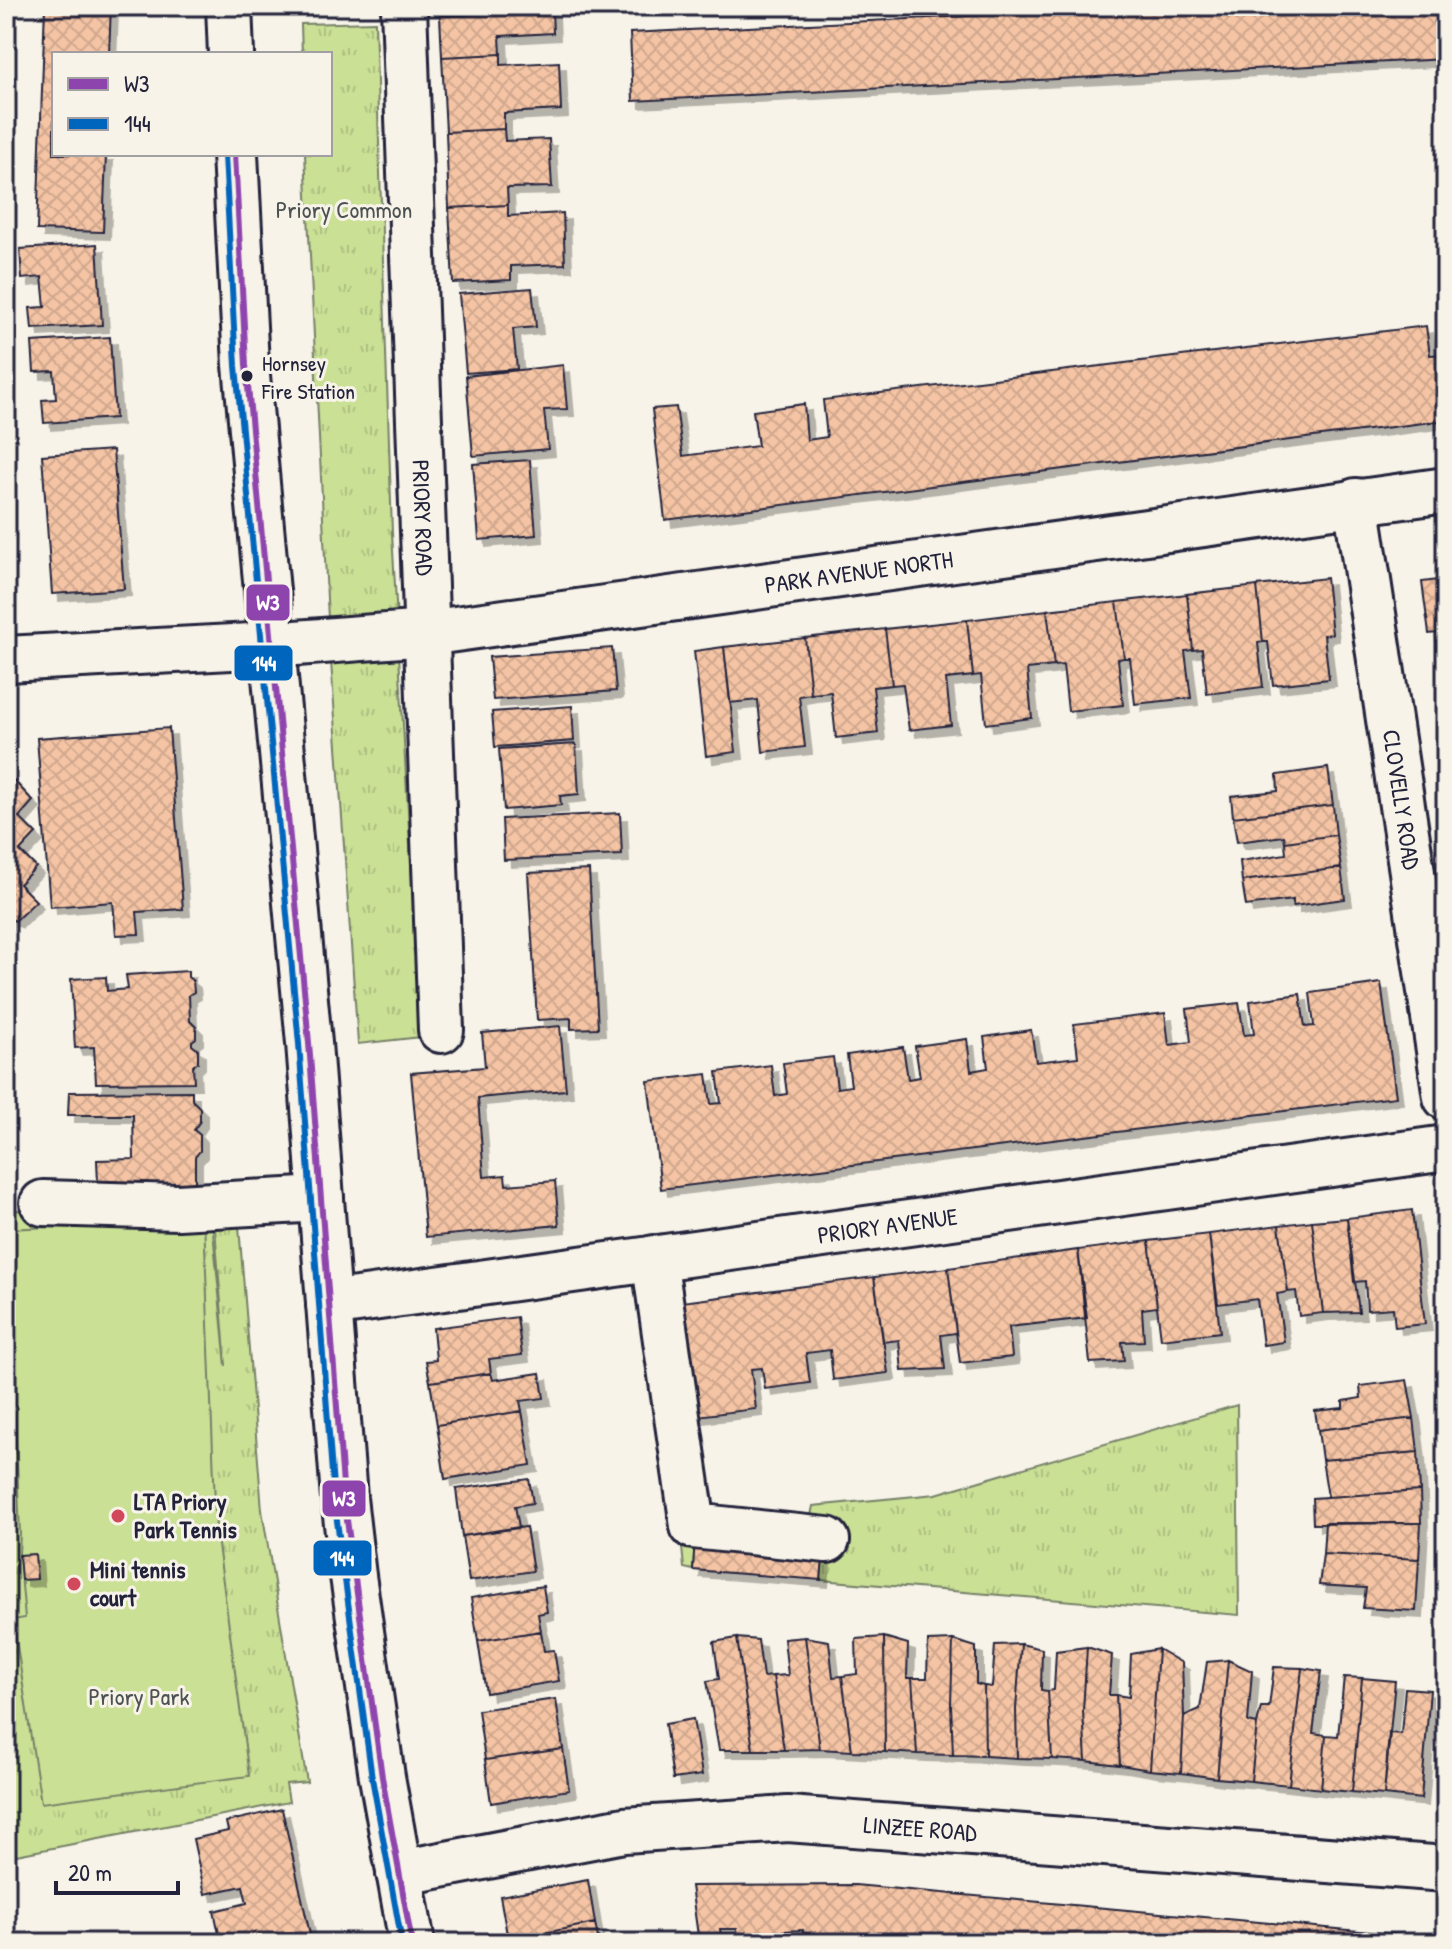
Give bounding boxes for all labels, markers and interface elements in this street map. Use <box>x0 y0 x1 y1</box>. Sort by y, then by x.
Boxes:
legend <box>52 52 332 156</box>
text: W3 <box>124 67 150 99</box>
text: 144 <box>124 107 151 139</box>
park label: Priory Common <box>276 193 412 225</box>
place label: Hornsey Fire Station <box>261 348 355 406</box>
marker: Hornsey Fire Station <box>239 368 255 384</box>
street label: PRIORY ROAD <box>405 459 442 577</box>
street label: PARK AVENUE NORTH <box>763 542 955 600</box>
line badge: W3 <box>245 583 291 622</box>
text: W3 <box>256 587 280 617</box>
line badge: 144 <box>233 644 294 682</box>
text: 144 <box>252 648 276 678</box>
street label: CLOVELLY ROAD <box>1376 727 1429 872</box>
street label: PRIORY AVENUE <box>815 1199 960 1251</box>
line badge: W3 <box>321 1479 367 1518</box>
text: W3 <box>332 1483 356 1513</box>
place label: LTA Priory Park Tennis <box>134 1485 237 1545</box>
marker: LTA Priory Park Tennis <box>109 1507 127 1525</box>
line badge: 144 <box>312 1539 373 1577</box>
text: 144 <box>330 1543 354 1573</box>
place label: Mini tennis court <box>90 1553 186 1613</box>
marker: Mini tennis court <box>65 1575 83 1593</box>
park label: Priory Park <box>89 1680 189 1712</box>
street label: LINZEE ROAD <box>862 1808 979 1848</box>
scale bar <box>56 1845 178 1895</box>
text: 20 m <box>68 1856 112 1888</box>

